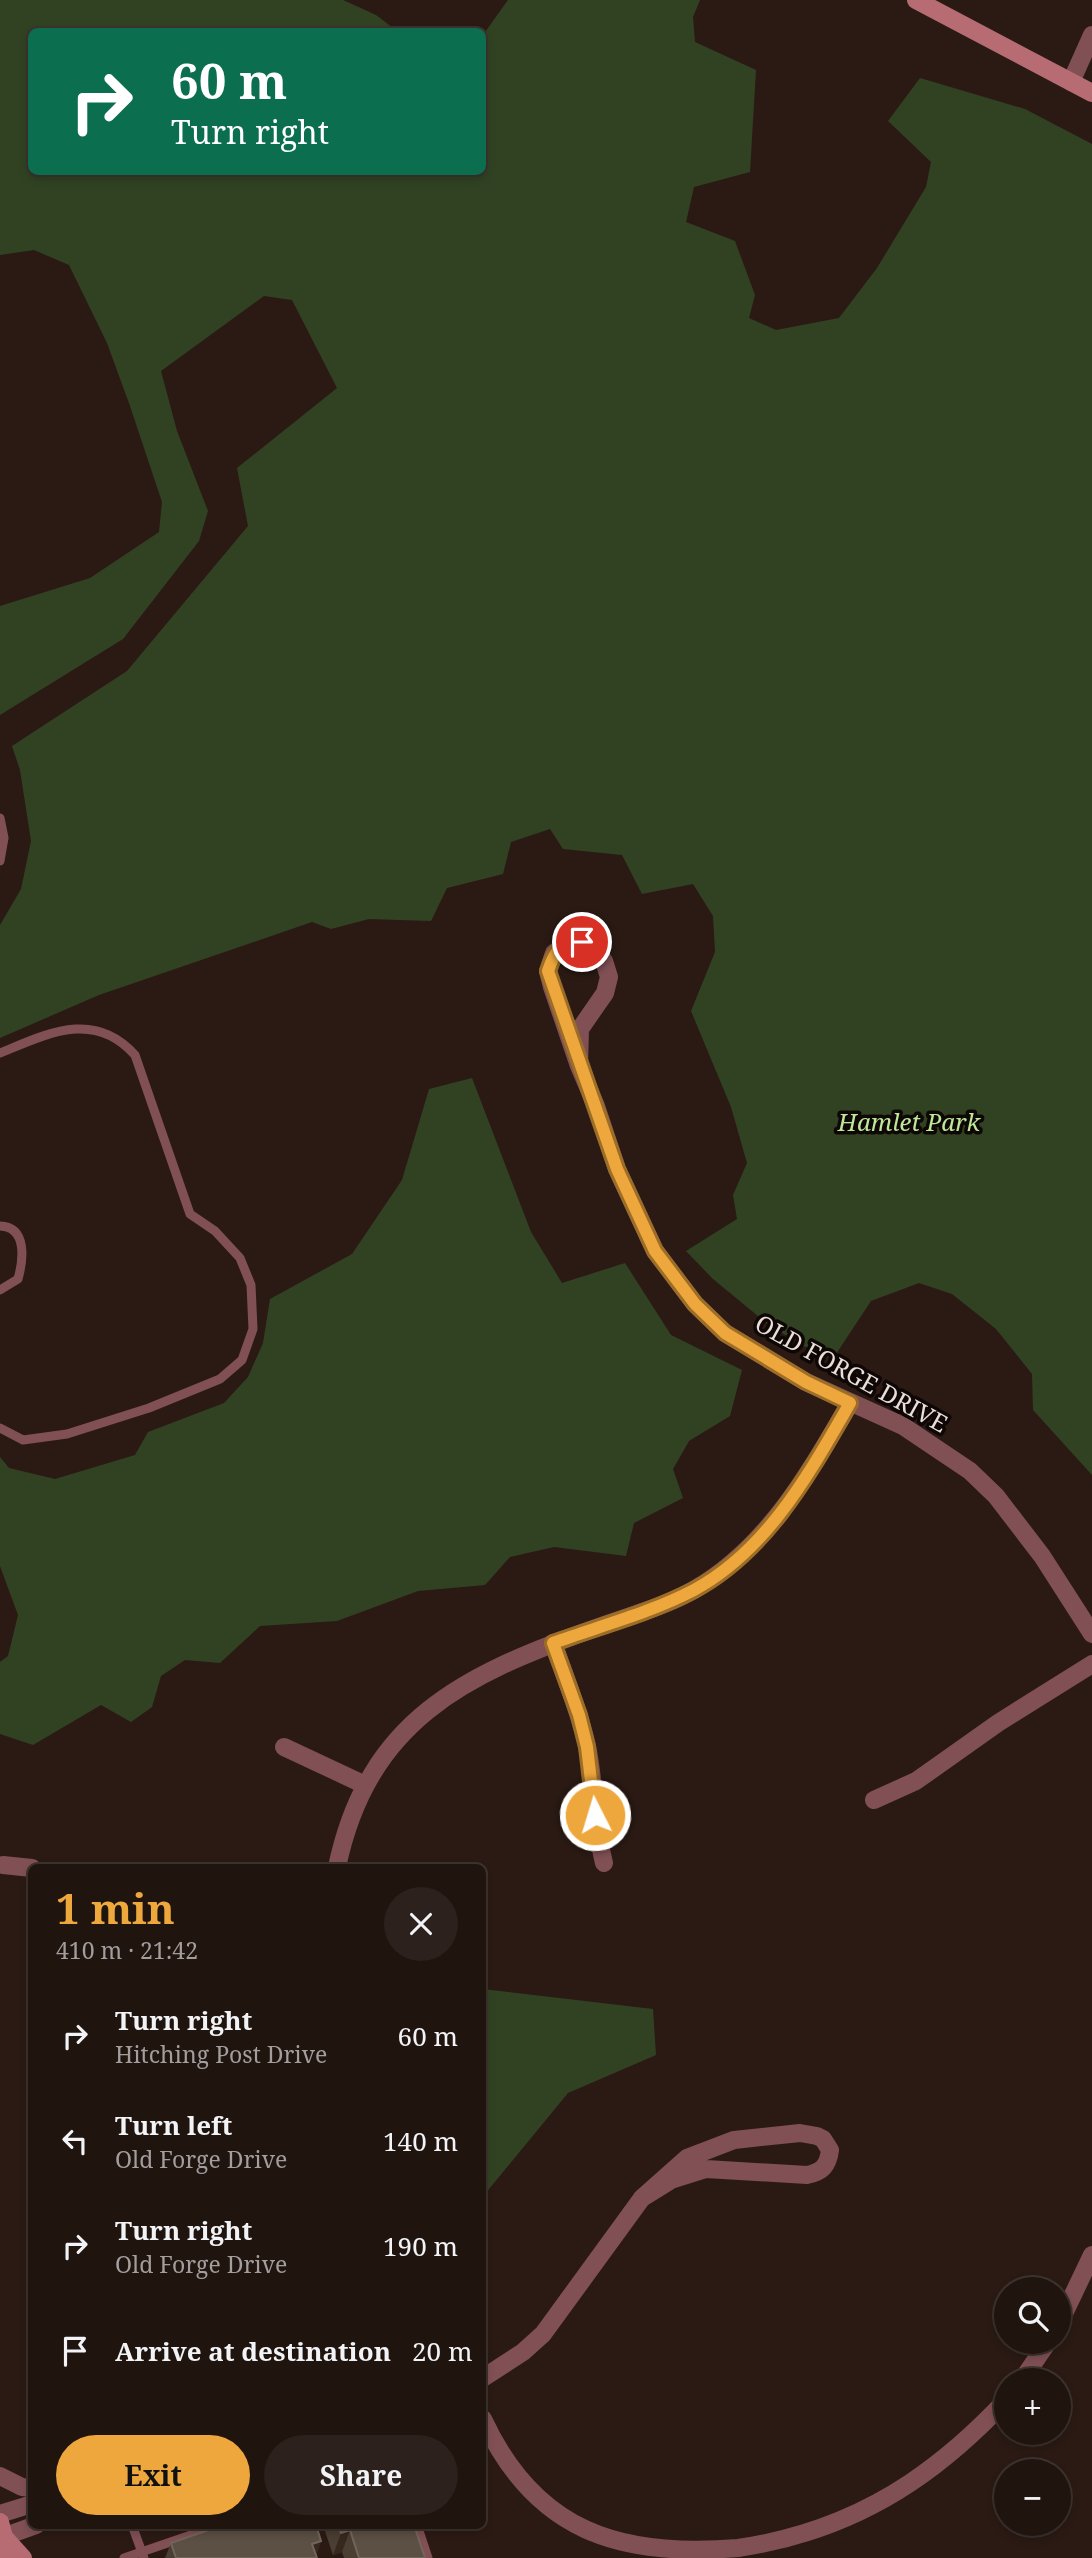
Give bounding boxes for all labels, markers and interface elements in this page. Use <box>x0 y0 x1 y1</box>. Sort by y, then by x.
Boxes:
text: 60 m <box>171 47 287 113</box>
icon: right <box>56 56 147 147</box>
text: Turn right <box>171 110 329 153</box>
pin <box>552 912 612 972</box>
icon: arrive <box>563 923 601 961</box>
park label: Hamlet Park <box>837 1105 981 1138</box>
street label: OLD FORGE DRIVE <box>750 1306 954 1439</box>
position arrow <box>558 1778 632 1852</box>
text: 1 min <box>56 1879 175 1936</box>
button: close <box>384 1887 458 1961</box>
text: 410 m · 21:42 <box>56 1934 198 1966</box>
text: Turn right <box>115 2002 252 2038</box>
icon: right <box>56 2017 94 2055</box>
text: 60 m <box>398 2018 458 2054</box>
text: Hitching Post Drive <box>115 2038 327 2070</box>
text: Turn left <box>115 2107 232 2143</box>
icon: left <box>56 2122 94 2160</box>
text: 140 m <box>383 2123 458 2159</box>
text: Old Forge Drive <box>115 2143 287 2175</box>
text: Turn right <box>115 2212 252 2248</box>
icon: right <box>56 2227 94 2265</box>
text: 190 m <box>383 2228 458 2264</box>
text: Old Forge Drive <box>115 2248 287 2280</box>
map controls <box>994 2277 1071 2536</box>
button: search <box>994 2277 1071 2354</box>
icon: arrive <box>56 2332 94 2370</box>
text: Arrive at destination <box>115 2333 391 2369</box>
text: 20 m <box>412 2333 472 2369</box>
button: + <box>994 2368 1071 2445</box>
button: Exit <box>56 2435 250 2515</box>
button: Share <box>264 2435 458 2515</box>
button: − <box>994 2459 1071 2536</box>

